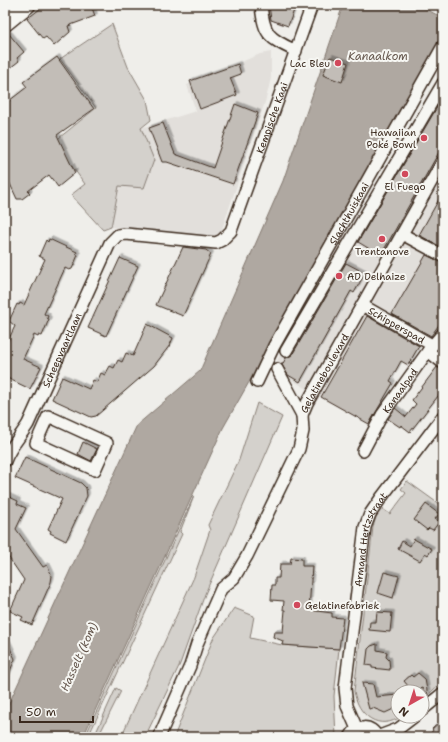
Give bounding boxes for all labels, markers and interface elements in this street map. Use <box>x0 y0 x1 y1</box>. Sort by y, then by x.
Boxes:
water label: Kanaalkom <box>348 49 408 64</box>
place label: Lac Bleu <box>290 57 330 70</box>
marker: Lac Bleu <box>333 58 343 68</box>
street label: Kempische Kaai <box>253 80 290 155</box>
place label: Hawaiian Poké Bowl <box>366 126 416 151</box>
marker: Hawaiian Poké Bowl <box>419 133 429 143</box>
marker: El Fuego <box>400 169 410 179</box>
street label: Slachthuiskaai <box>326 180 372 247</box>
place label: El Fuego <box>384 180 426 193</box>
marker: Trentanove <box>377 234 387 244</box>
place label: Trentanove <box>355 245 409 258</box>
place label: AD Delhaize <box>347 270 406 283</box>
marker: AD Delhaize <box>334 271 344 281</box>
street label: Schipperspad <box>366 304 428 346</box>
street label: Scheepvaartlaan <box>39 311 84 389</box>
street label: Gelatineboulevard <box>297 330 352 415</box>
street label: Kanaalpad <box>379 365 421 415</box>
street label: Armand Hertzstraat <box>351 489 390 587</box>
place label: Gelatinefabriek <box>305 599 379 612</box>
marker: Gelatinefabriek <box>292 600 302 610</box>
water label: Hasselt (kom) <box>57 620 101 694</box>
north arrow <box>390 684 430 724</box>
scale bar <box>20 698 93 724</box>
text: N <box>396 703 412 720</box>
text: 50 m <box>26 704 56 720</box>

